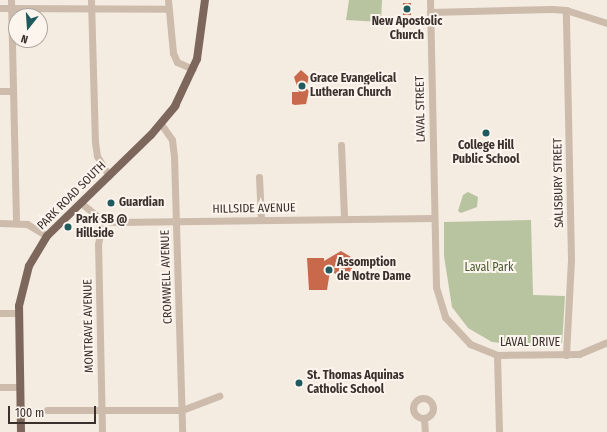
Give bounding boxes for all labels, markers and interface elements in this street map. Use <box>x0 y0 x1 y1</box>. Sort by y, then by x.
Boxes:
marker: New Apostolic Church <box>402 4 412 14</box>
north arrow <box>8 8 48 48</box>
place label: New Apostolic Church <box>372 15 442 43</box>
text: N <box>20 32 30 46</box>
place label: Grace Evangelical Lutheran Church <box>310 72 396 100</box>
street label: LAVAL STREET <box>413 76 429 142</box>
marker: Grace Evangelical Lutheran Church <box>297 81 307 91</box>
marker: College Hill Public School <box>481 128 491 138</box>
street label: SALISBURY STREET <box>551 138 567 228</box>
place label: College Hill Public School <box>453 139 519 167</box>
street label: PARK ROAD SOUTH <box>35 159 109 233</box>
place label: Guardian <box>119 196 164 210</box>
marker: Guardian <box>106 198 116 208</box>
street label: HILLSIDE AVENUE <box>212 201 296 217</box>
place label: Park SB @ Hillside <box>76 213 127 241</box>
marker: Park SB @ Hillside <box>63 222 73 232</box>
street label: CROMWELL AVENUE <box>158 230 176 324</box>
place label: Assomption de Notre Dame <box>337 256 411 284</box>
park label: Laval Park <box>464 261 514 275</box>
marker: Assomption de Notre Dame <box>324 265 334 275</box>
street label: MONTRAVE AVENUE <box>81 279 97 373</box>
street label: LAVAL DRIVE <box>500 336 560 350</box>
place label: St. Thomas Aquinas Catholic School <box>307 369 404 397</box>
marker: St. Thomas Aquinas Catholic School <box>294 378 304 388</box>
scale bar <box>10 398 98 424</box>
text: 100 m <box>15 406 44 420</box>

